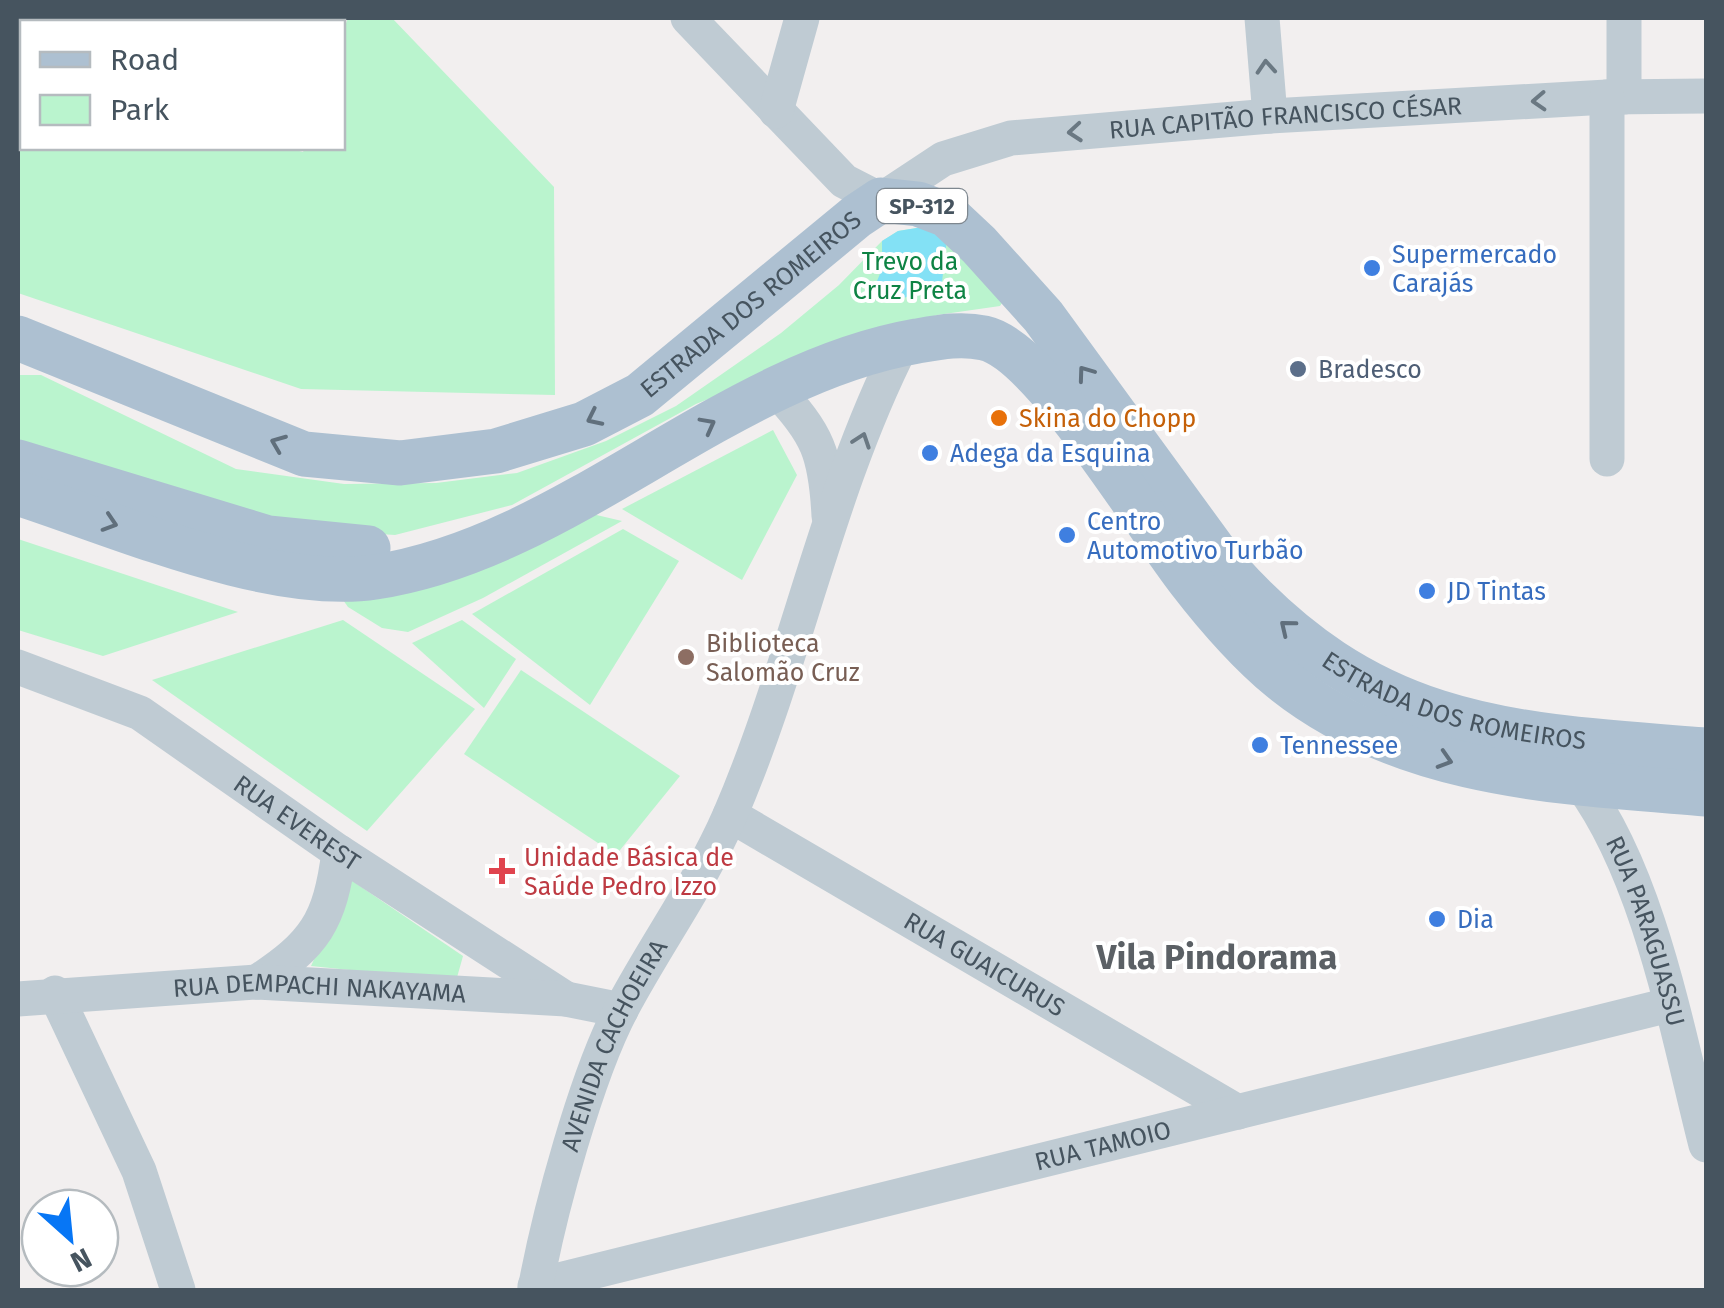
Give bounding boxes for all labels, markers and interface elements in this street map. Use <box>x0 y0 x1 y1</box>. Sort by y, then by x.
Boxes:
legend <box>20 20 345 150</box>
text: Road <box>110 42 179 78</box>
one-way arrow <box>1255 58 1277 74</box>
one-way arrow <box>1531 90 1547 111</box>
street label: RUA CAPITÃO FRANCISCO CÉSAR <box>1108 91 1463 146</box>
text: Park <box>110 92 170 128</box>
one-way arrow <box>1067 121 1083 143</box>
road number: SP-312 <box>877 189 967 223</box>
street label: ESTRADA DOS ROMEIROS <box>635 205 868 405</box>
place label: Supermercado Carajás <box>1392 240 1557 299</box>
park label: Trevo da Cruz Preta <box>853 247 967 306</box>
marker: Supermercado Carajás <box>1361 257 1383 279</box>
place label: Bradesco <box>1318 355 1422 385</box>
marker: Bradesco <box>1287 358 1309 380</box>
one-way arrow <box>1079 366 1098 385</box>
place label: Skina do Chopp <box>1019 404 1196 434</box>
one-way arrow <box>586 405 604 425</box>
marker: Skina do Chopp <box>988 407 1010 429</box>
one-way arrow <box>697 418 715 437</box>
one-way arrow <box>850 433 871 450</box>
one-way arrow <box>270 435 288 455</box>
place label: Adega da Esquina <box>950 439 1151 469</box>
marker: Adega da Esquina <box>919 442 941 464</box>
place label: Centro Automotivo Turbão <box>1087 507 1304 566</box>
one-way arrow <box>101 511 118 532</box>
marker: Centro Automotivo Turbão <box>1056 524 1078 546</box>
place label: JD Tintas <box>1447 577 1546 607</box>
marker: JD Tintas <box>1416 580 1438 602</box>
one-way arrow <box>1280 621 1298 639</box>
place label: Biblioteca Salomão Cruz <box>706 629 860 688</box>
street label: ESTRADA DOS ROMEIROS <box>1316 645 1587 756</box>
marker: Biblioteca Salomão Cruz <box>675 646 697 668</box>
place label: Tennessee <box>1280 731 1398 761</box>
marker: Tennessee <box>1249 734 1271 756</box>
one-way arrow <box>1435 748 1452 769</box>
street label: RUA EVEREST <box>228 769 366 878</box>
street label: RUA PARAGUASSU <box>1599 831 1691 1029</box>
place label: Unidade Básica de Saúde Pedro Izzo <box>524 843 734 902</box>
marker: Unidade Básica de Saúde Pedro Izzo <box>489 858 515 884</box>
place label: Dia <box>1457 905 1494 935</box>
street label: RUA GUAICURUS <box>898 906 1070 1023</box>
marker: Dia <box>1426 908 1448 930</box>
street label: AVENIDA CACHOEIRA <box>555 934 674 1155</box>
district label: Vila Pindorama <box>1096 936 1337 978</box>
street label: RUA DEMPACHI NAKAYAMA <box>172 968 467 1009</box>
street label: RUA TAMOIO <box>1032 1115 1174 1178</box>
north arrow <box>20 1188 120 1288</box>
text: N <box>65 1241 97 1279</box>

